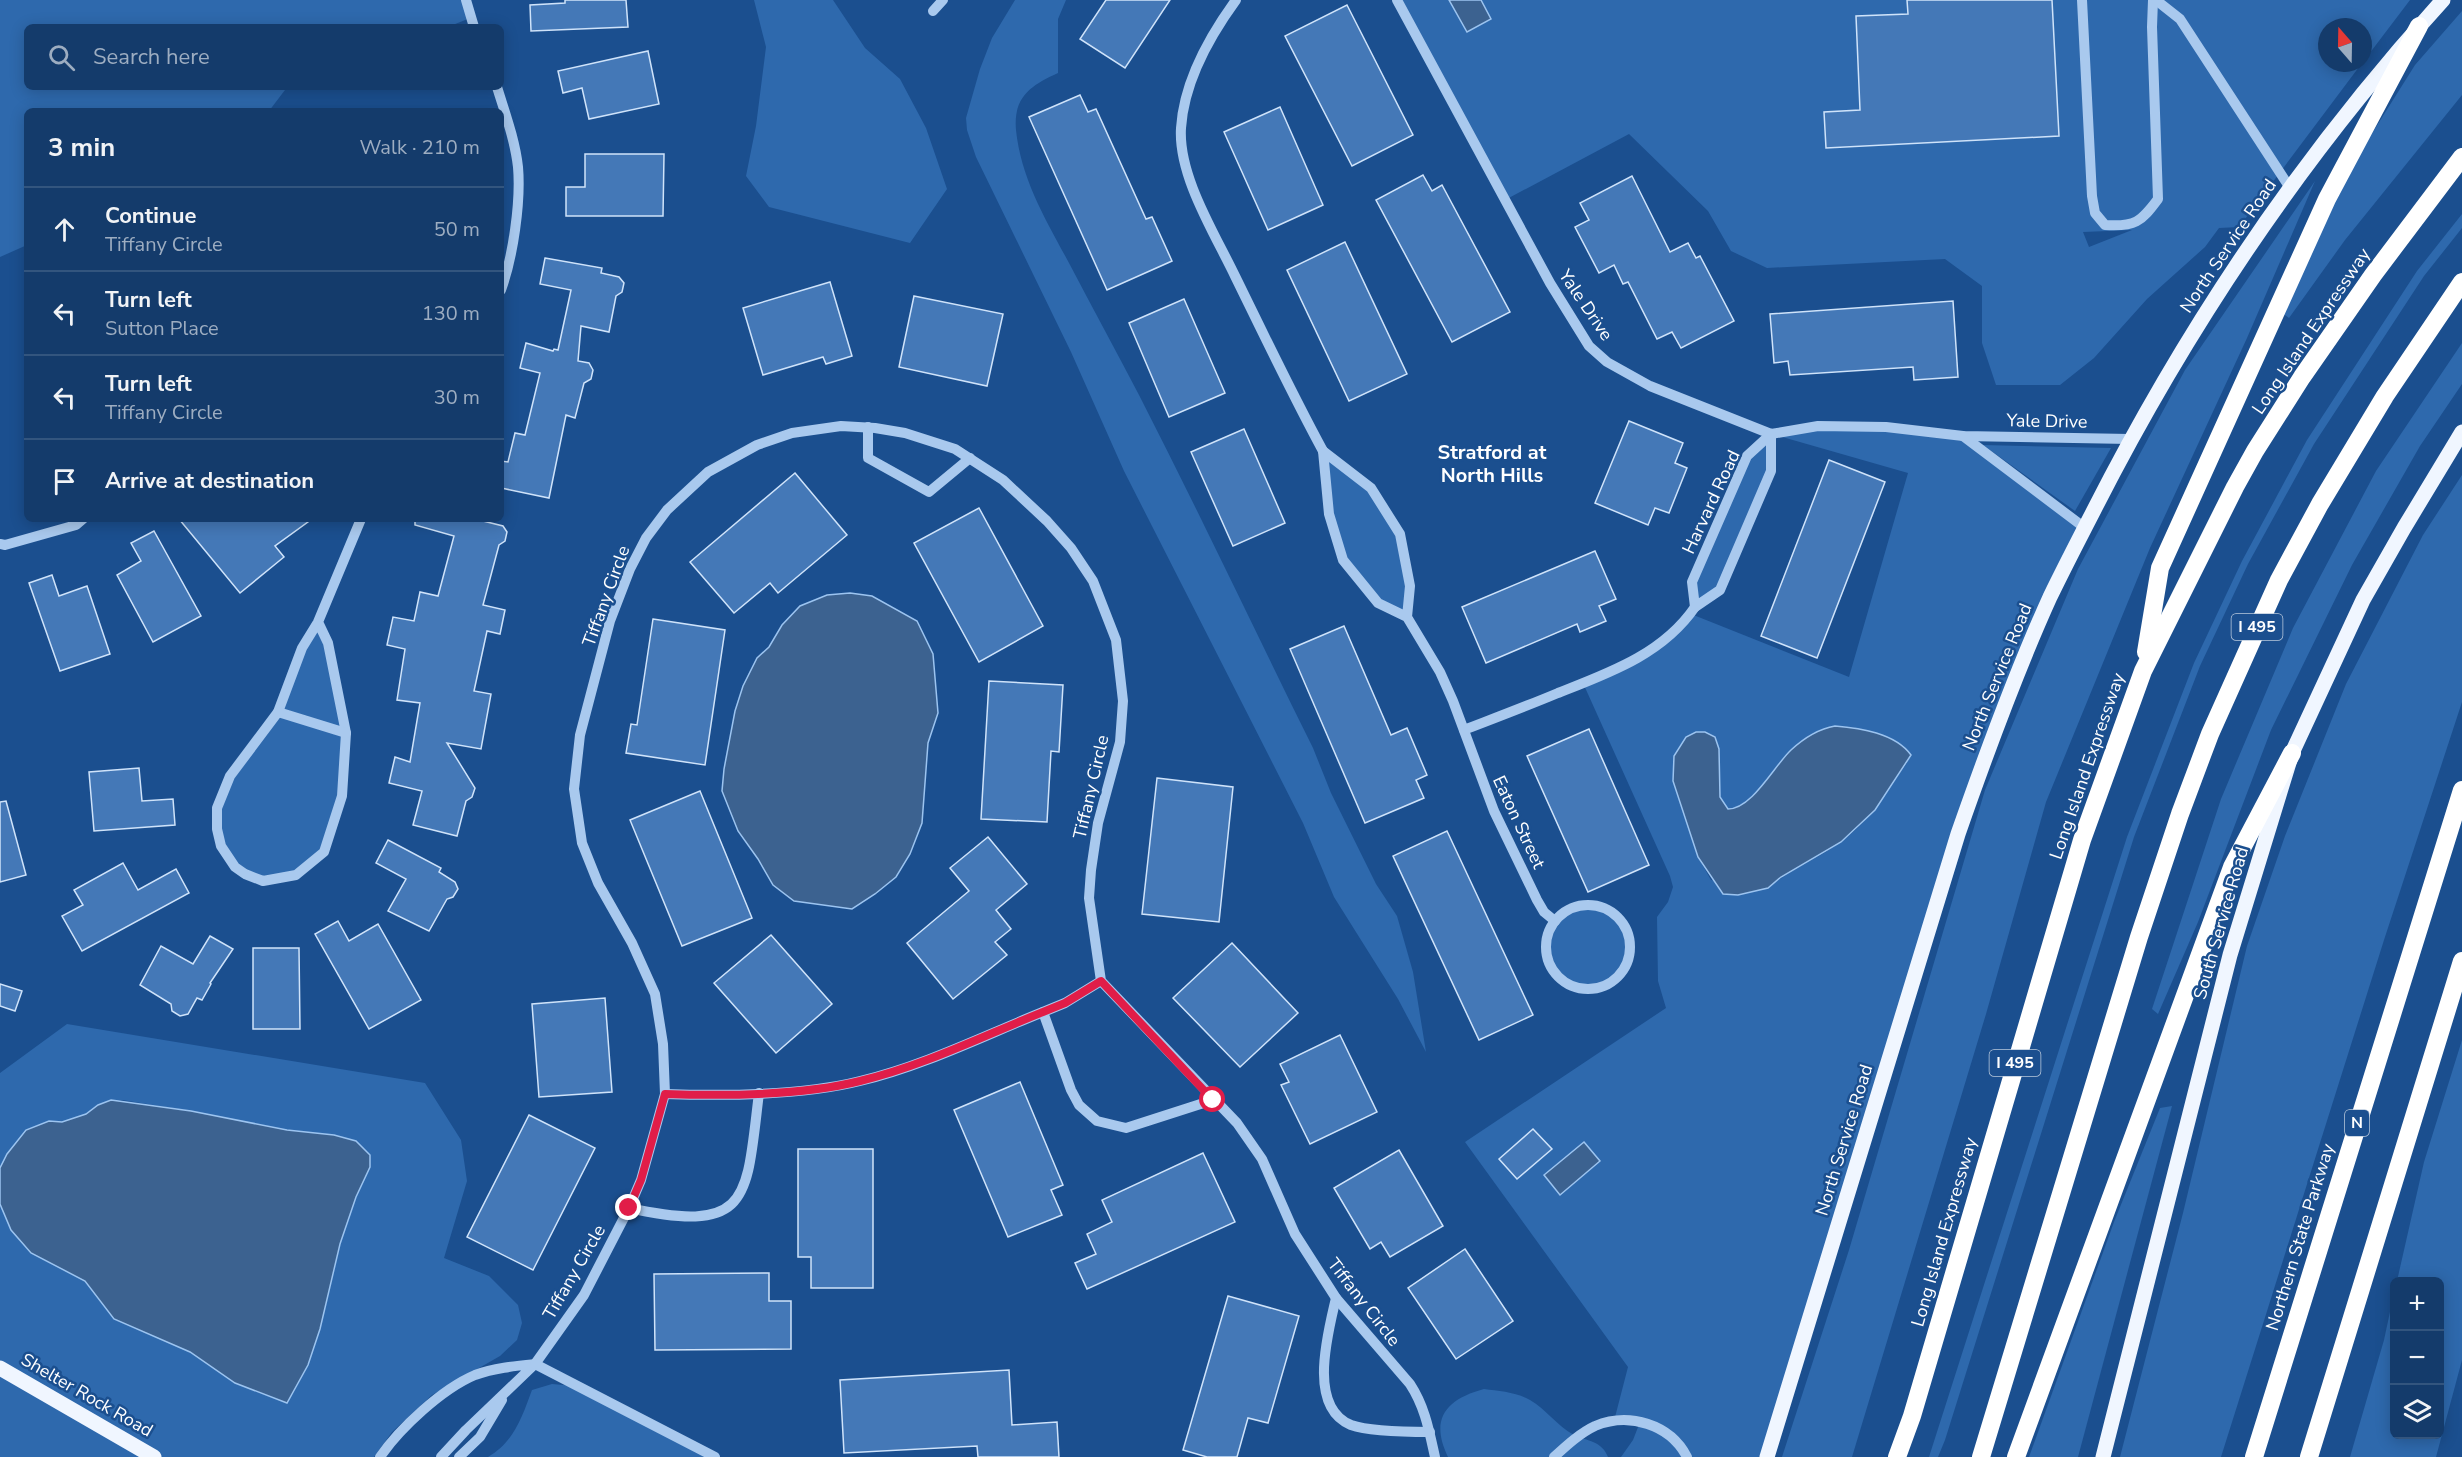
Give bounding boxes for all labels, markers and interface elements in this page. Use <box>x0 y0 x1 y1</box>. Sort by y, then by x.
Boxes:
north arrow <box>2318 18 2372 72</box>
search box <box>24 24 504 90</box>
icon: search <box>45 41 78 74</box>
text: Search here <box>93 42 210 72</box>
text: 3 min <box>48 130 115 165</box>
text: Walk · 210 m <box>360 134 480 161</box>
street label: North Service Road <box>2174 174 2282 318</box>
text: Continue <box>105 201 196 231</box>
icon: ahead <box>48 213 81 246</box>
text: 50 m <box>434 216 480 243</box>
text: Tiffany Circle <box>105 231 223 258</box>
street label: Long Island Expressway <box>2246 243 2376 419</box>
street label: Yale Drive <box>1553 264 1619 345</box>
text: Turn left <box>105 285 192 315</box>
icon: left <box>48 297 81 330</box>
text: 130 m <box>422 300 480 327</box>
text: Sutton Place <box>105 315 219 342</box>
text: Turn left <box>105 369 192 399</box>
icon: left <box>48 381 81 414</box>
text: 30 m <box>434 384 480 411</box>
text: Tiffany Circle <box>105 399 223 426</box>
street label: Yale Drive <box>2005 408 2088 434</box>
district label: Stratford at North Hills <box>1438 439 1547 489</box>
street label: Harvard Road <box>1676 446 1746 558</box>
icon: arrive <box>48 465 81 498</box>
text: Arrive at destination <box>105 466 314 496</box>
street label: Tiffany Circle <box>577 542 635 650</box>
street label: North Service Road <box>1957 600 2037 754</box>
road number: I 495 <box>2232 614 2282 640</box>
street label: Long Island Expressway <box>2044 669 2130 862</box>
street label: Tiffany Circle <box>1067 733 1115 841</box>
street label: Eaton Street <box>1487 772 1551 873</box>
street label: South Service Road <box>2188 844 2254 1002</box>
road number: I 495 <box>1990 1050 2040 1076</box>
street label: North Service Road <box>1810 1062 1878 1218</box>
route start <box>1199 1086 1225 1112</box>
road number: N <box>2345 1110 2369 1136</box>
street label: Long Island Expressway <box>1905 1134 1983 1329</box>
street label: Northern State Parkway <box>2260 1140 2340 1333</box>
route end <box>615 1194 641 1220</box>
street label: Tiffany Circle <box>537 1220 611 1324</box>
street label: Tiffany Circle <box>1322 1253 1406 1351</box>
map controls <box>2390 1277 2444 1439</box>
button: + <box>2390 1277 2444 1331</box>
button: − <box>2390 1331 2444 1385</box>
street label: Shelter Rock Road <box>17 1347 157 1443</box>
button: layers <box>2390 1385 2444 1439</box>

